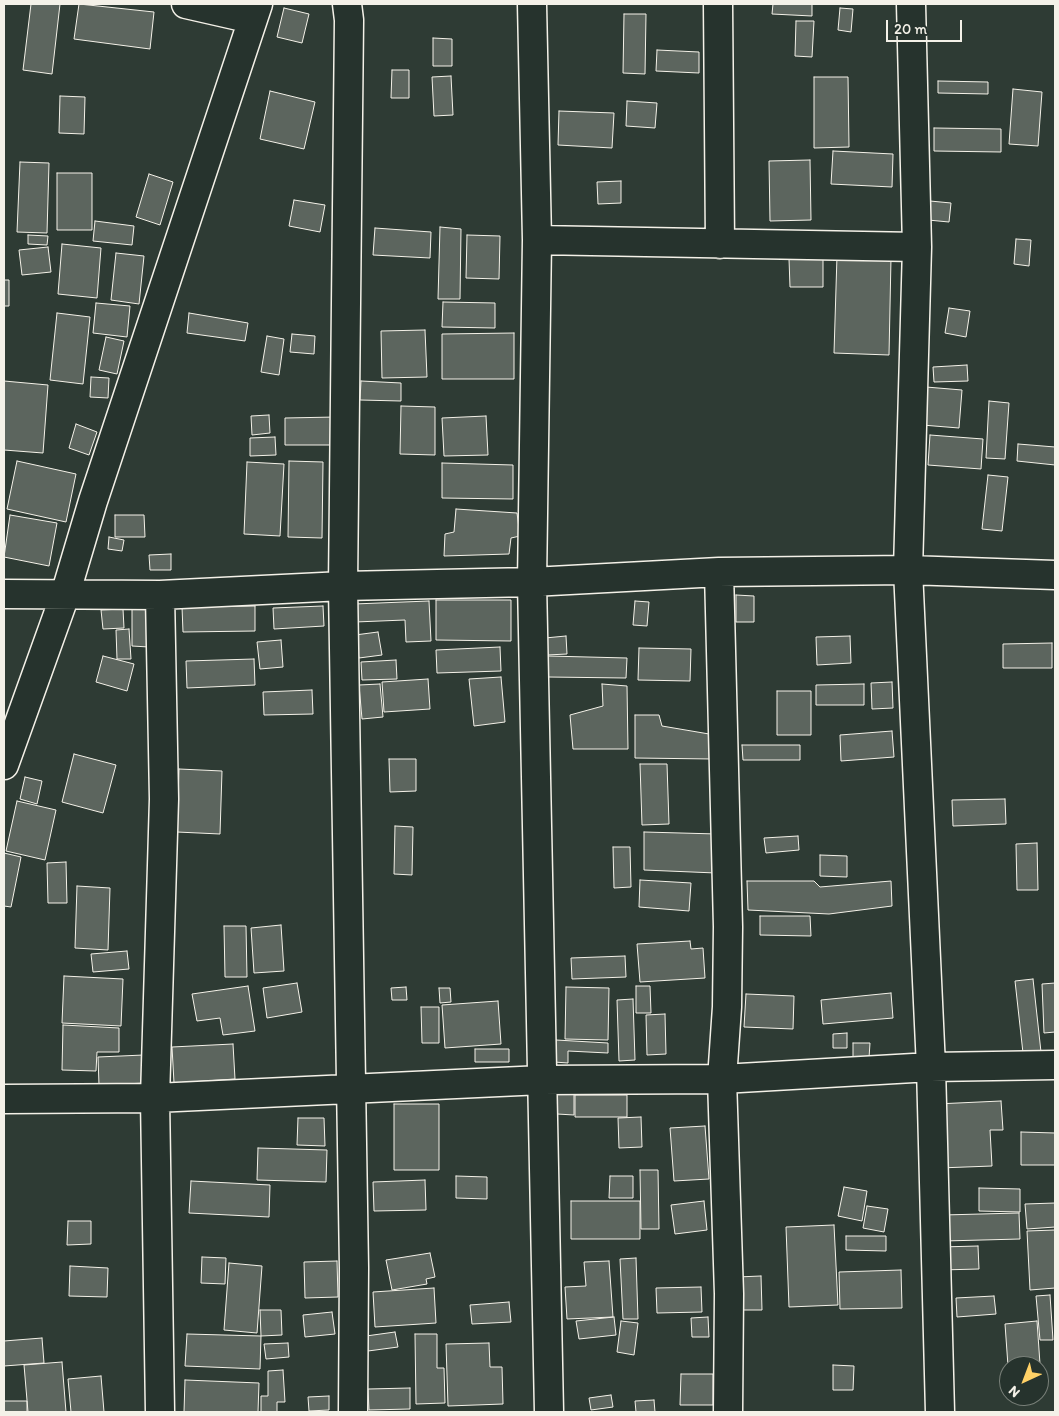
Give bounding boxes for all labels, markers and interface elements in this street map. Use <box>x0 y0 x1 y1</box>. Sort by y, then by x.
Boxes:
scale bar <box>889 10 965 42</box>
text: 20 m <box>894 20 927 38</box>
north arrow <box>999 1356 1049 1406</box>
text: N <box>1005 1382 1023 1401</box>

